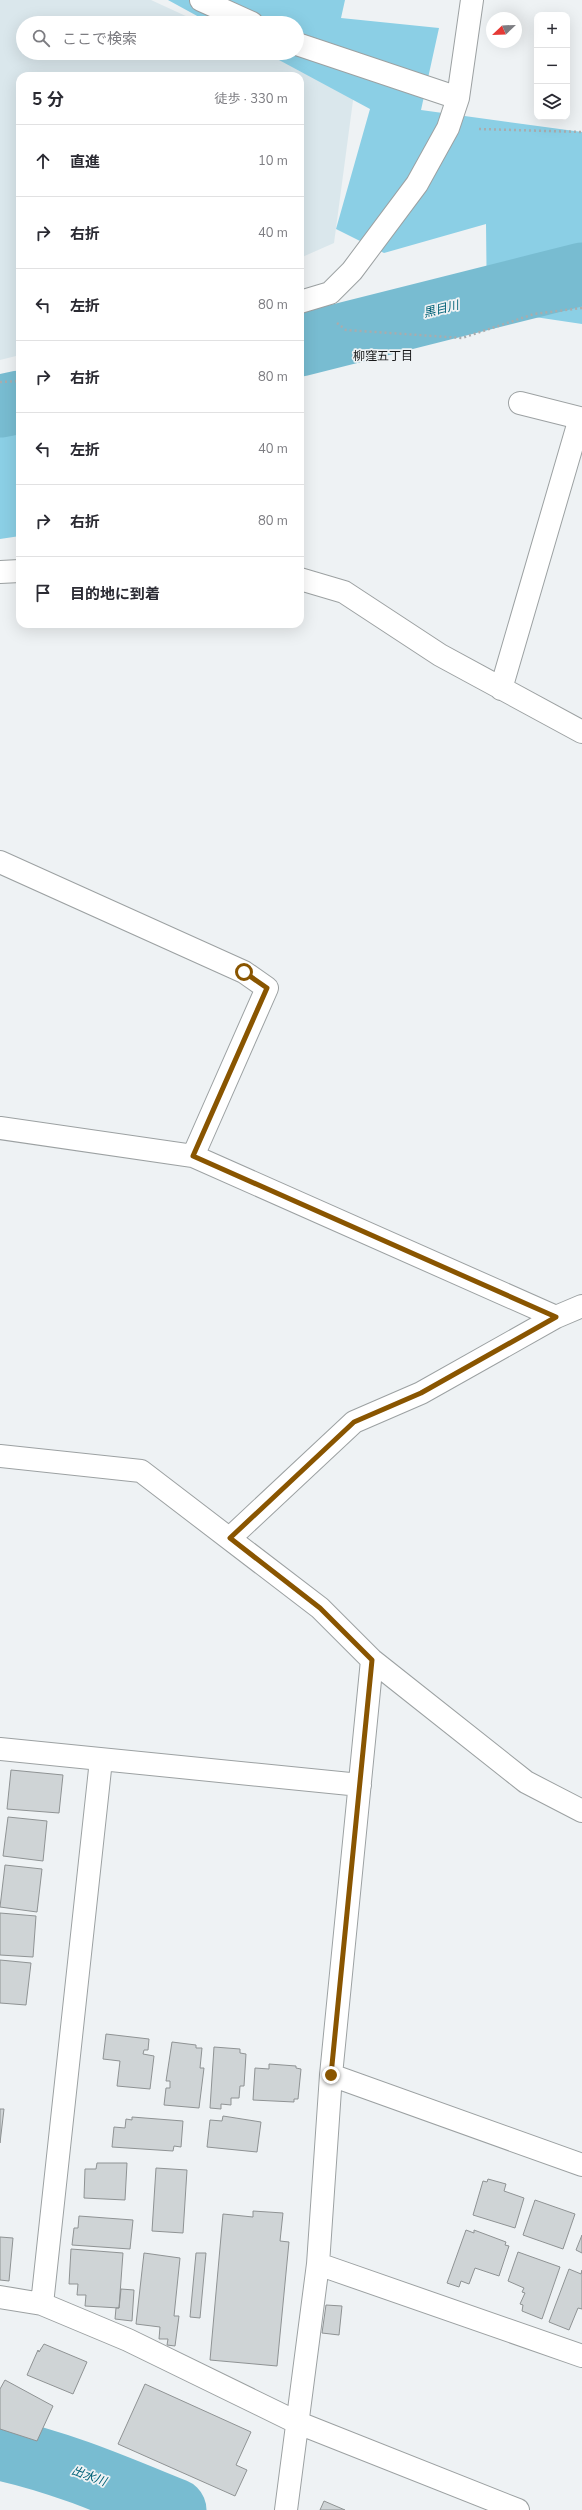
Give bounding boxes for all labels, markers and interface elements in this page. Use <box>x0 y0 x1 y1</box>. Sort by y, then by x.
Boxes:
north arrow <box>486 12 522 48</box>
map controls <box>534 12 570 120</box>
button: + <box>534 12 570 48</box>
search box <box>16 16 304 60</box>
icon: search <box>30 27 52 49</box>
text: ここで検索 <box>62 29 137 49</box>
button: − <box>534 48 570 84</box>
button: layers <box>534 84 570 120</box>
text: 5 分 <box>32 88 64 111</box>
text: 徒歩 · 330 m <box>214 90 288 108</box>
icon: ahead <box>32 150 54 172</box>
text: 直進 <box>70 152 100 172</box>
text: 10 m <box>258 152 288 170</box>
icon: right <box>32 222 54 244</box>
text: 右折 <box>70 224 100 244</box>
text: 40 m <box>258 224 288 242</box>
icon: left <box>32 294 54 316</box>
text: 左折 <box>70 296 100 316</box>
text: 80 m <box>258 296 288 314</box>
water label: 黒目川 <box>422 296 462 321</box>
district label: 柳窪五丁目 <box>353 348 413 364</box>
icon: right <box>32 366 54 388</box>
text: 右折 <box>70 368 100 388</box>
text: 80 m <box>258 368 288 386</box>
icon: left <box>32 438 54 460</box>
text: 左折 <box>70 440 100 460</box>
text: 40 m <box>258 440 288 458</box>
icon: right <box>32 510 54 532</box>
text: 右折 <box>70 512 100 532</box>
text: 80 m <box>258 512 288 530</box>
icon: arrive <box>32 582 54 604</box>
text: 目的地に到着 <box>70 584 160 604</box>
route start <box>235 963 253 981</box>
route end <box>322 2066 340 2084</box>
water label: 出水川 <box>69 2462 111 2490</box>

